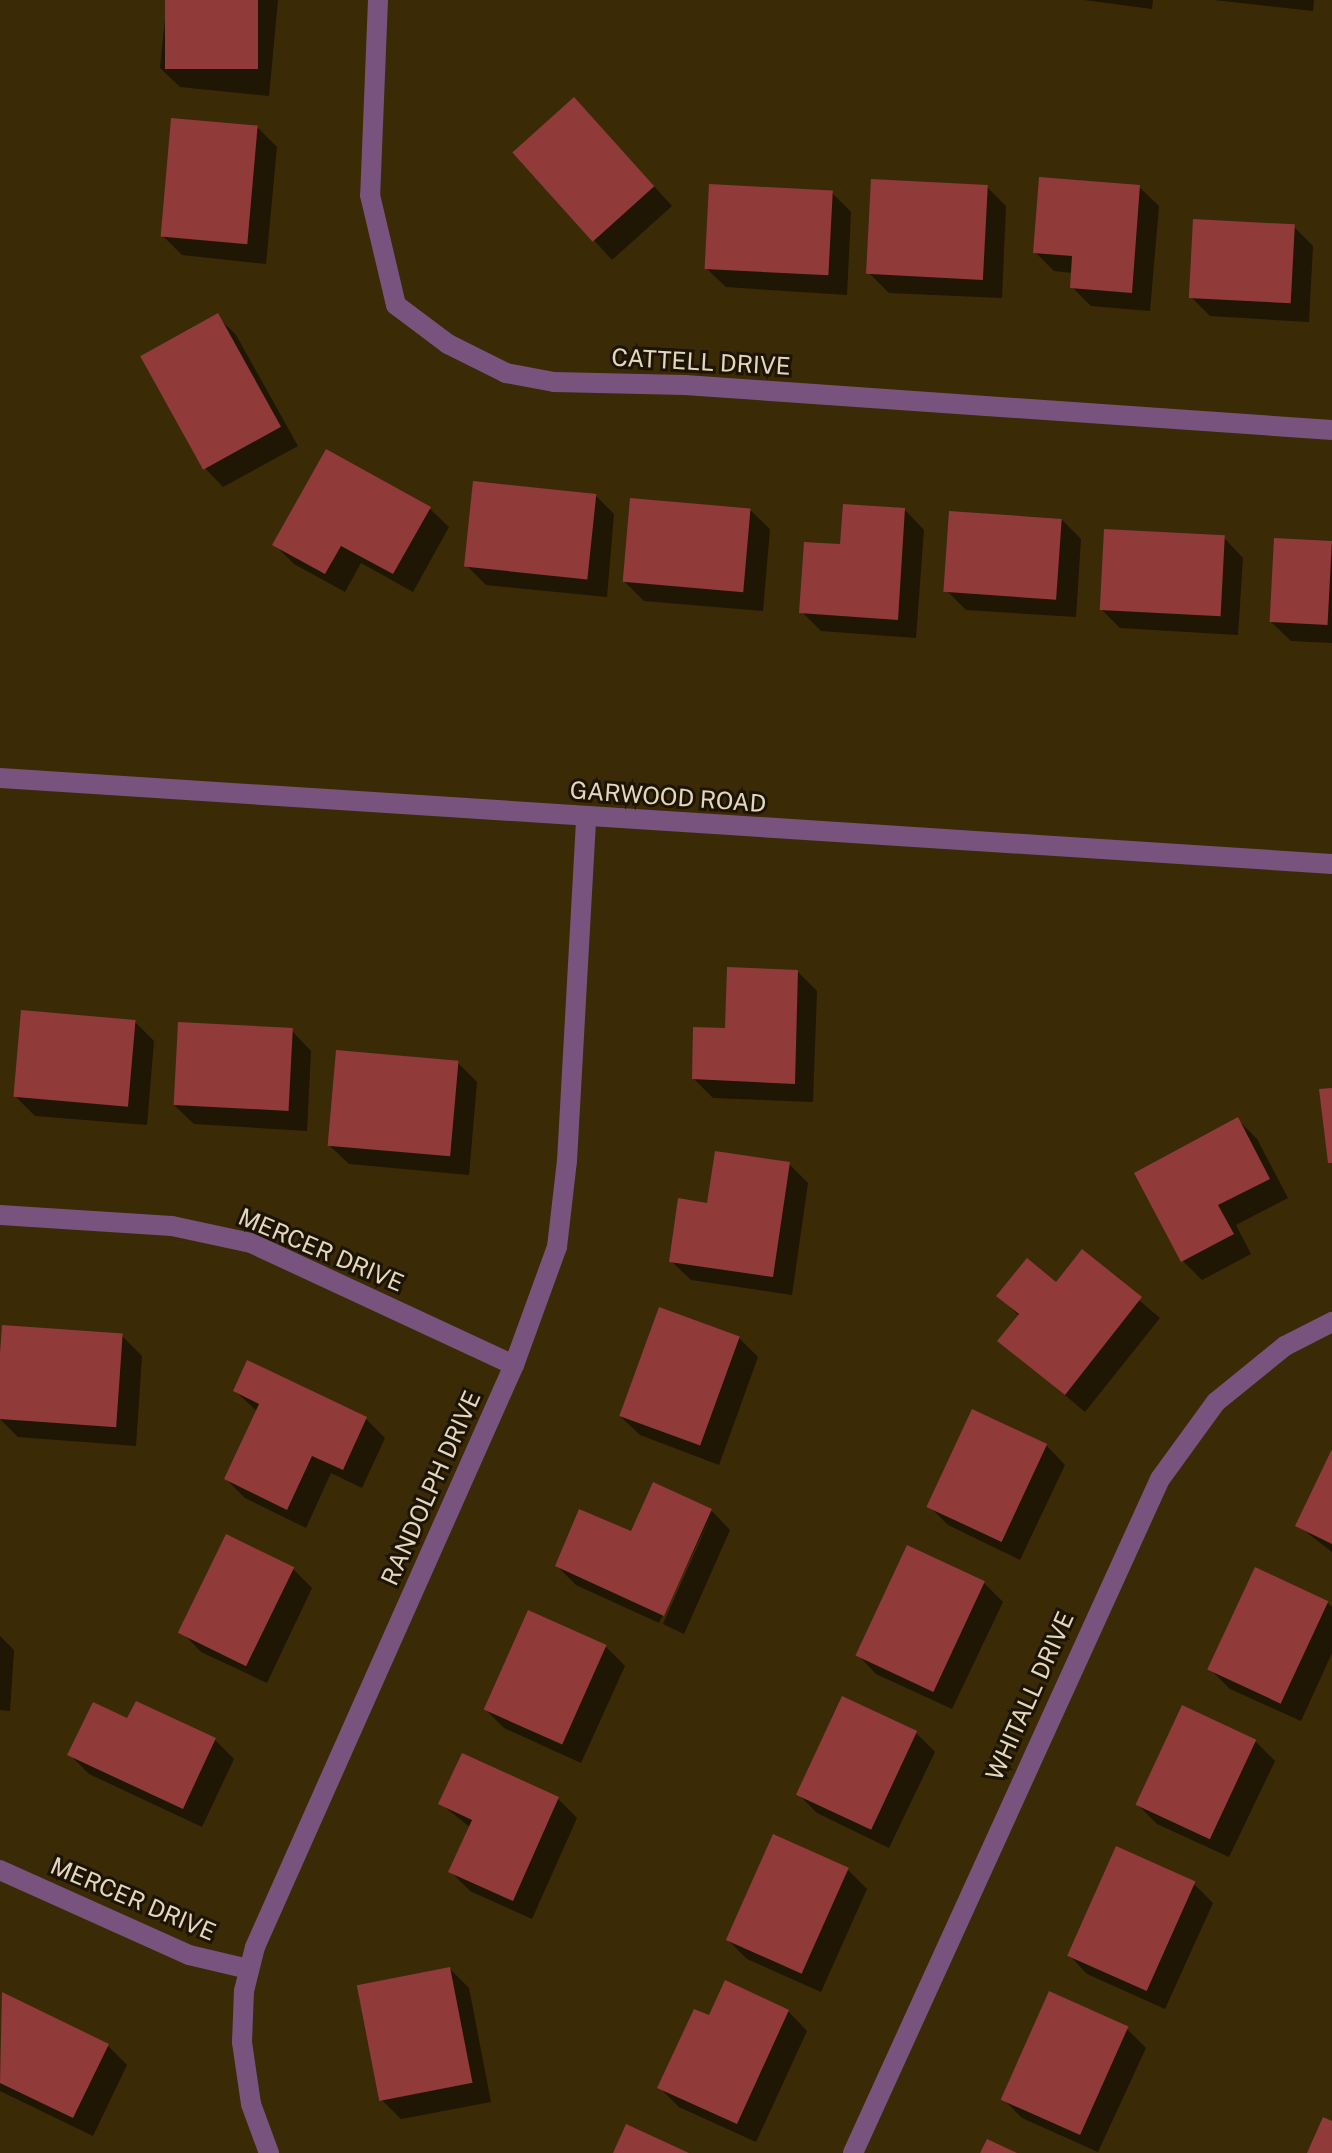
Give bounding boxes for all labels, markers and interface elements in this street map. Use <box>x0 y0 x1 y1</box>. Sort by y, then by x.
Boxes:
street label: CATTELL DRIVE <box>611 343 791 381</box>
street label: GARWOOD ROAD <box>569 776 767 818</box>
street label: MERCER DRIVE <box>234 1202 408 1298</box>
street label: RANDOLPH DRIVE <box>375 1386 487 1590</box>
street label: WHITALL DRIVE <box>980 1607 1080 1785</box>
street label: MERCER DRIVE <box>46 1851 220 1947</box>

